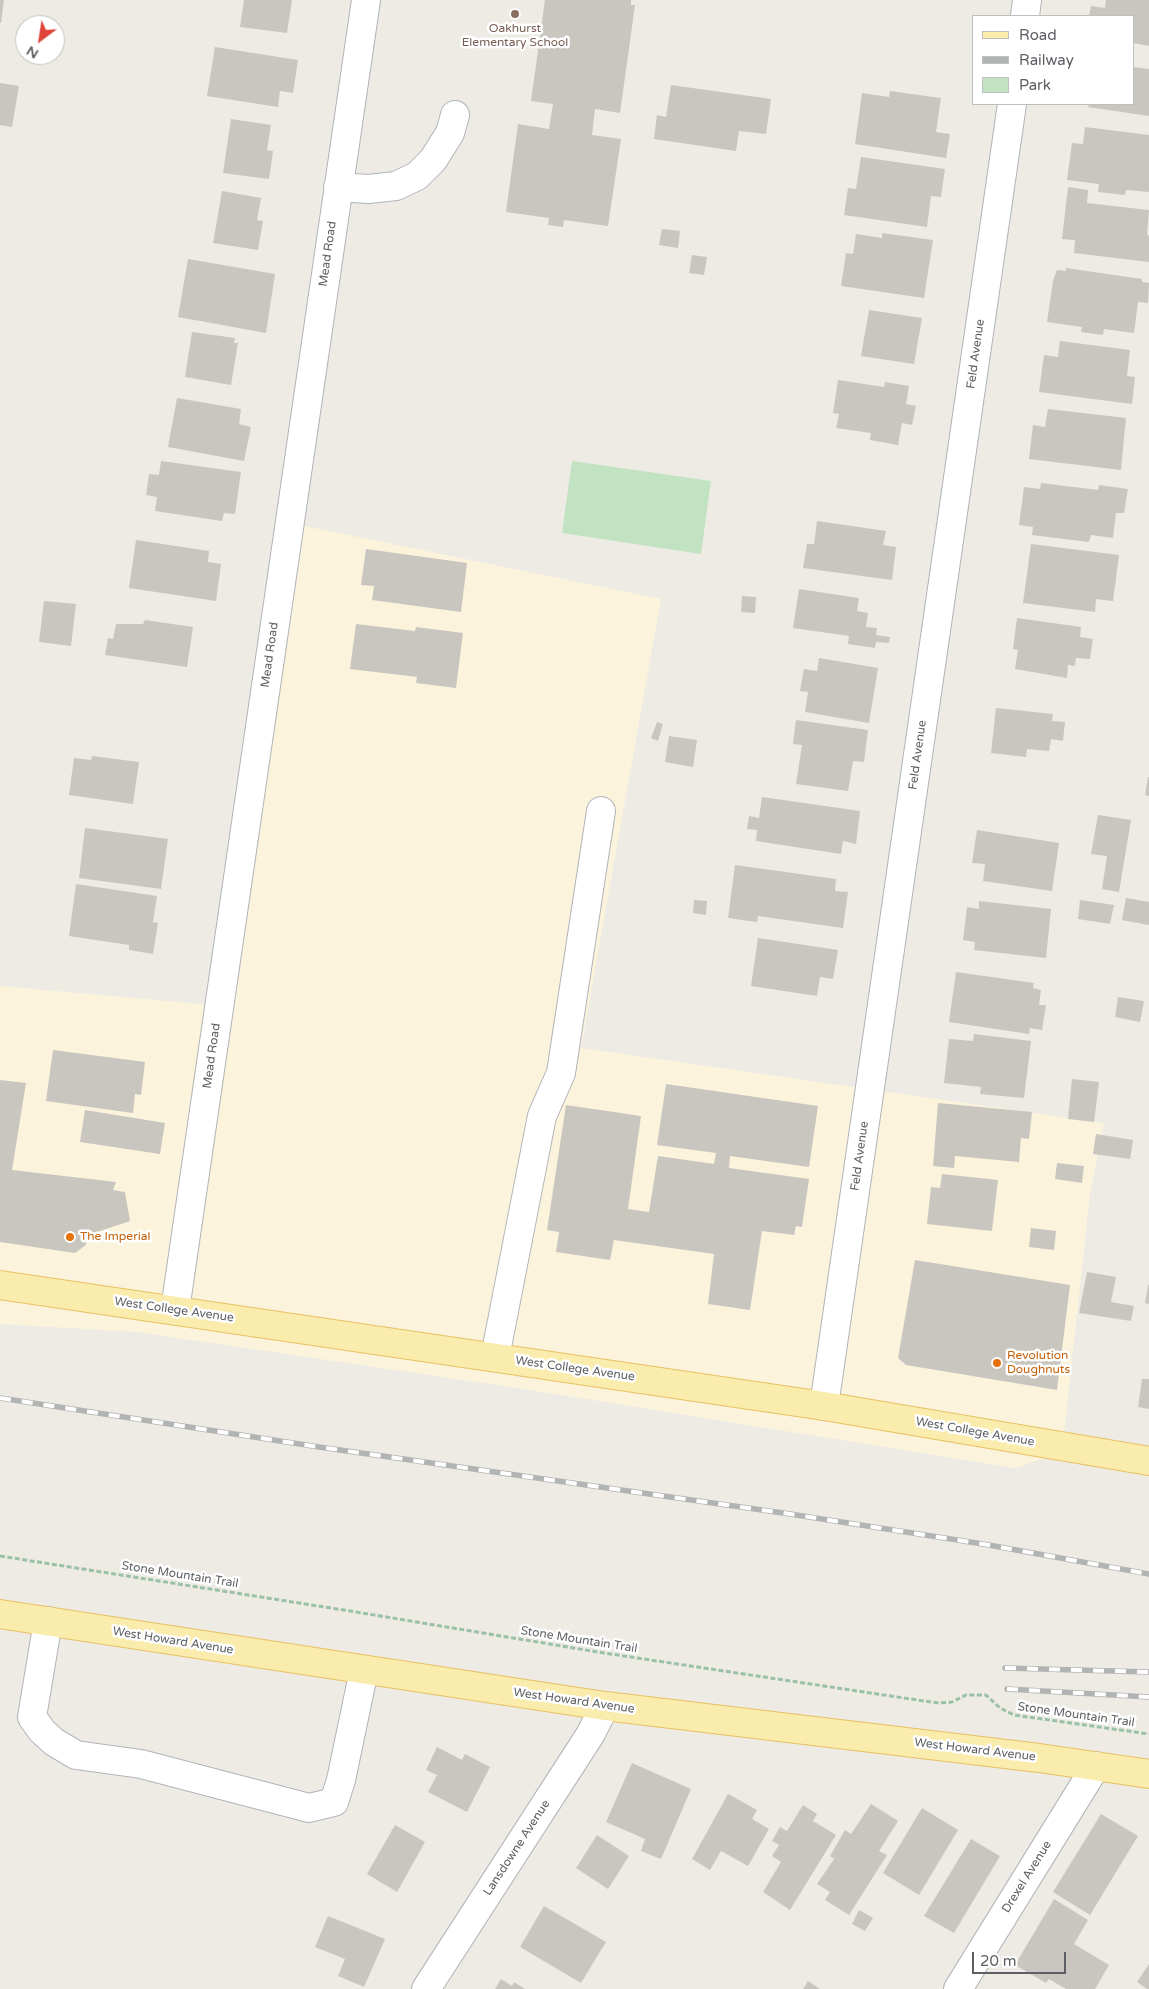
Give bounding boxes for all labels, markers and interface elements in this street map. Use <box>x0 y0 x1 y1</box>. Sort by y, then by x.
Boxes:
marker: Oakhurst Elementary School <box>509 8 521 20</box>
north arrow <box>15 15 65 65</box>
legend <box>972 15 1134 105</box>
place label: Oakhurst Elementary School <box>462 22 568 50</box>
text: Road <box>1019 26 1057 44</box>
text: N <box>23 42 42 63</box>
text: Railway <box>1019 51 1074 69</box>
text: Park <box>1019 76 1051 94</box>
street label: Mead Road <box>316 220 340 288</box>
street label: Feld Avenue <box>964 318 988 390</box>
street label: Mead Road <box>258 621 282 689</box>
street label: Feld Avenue <box>906 719 930 791</box>
street label: Mead Road <box>200 1022 224 1090</box>
street label: Feld Avenue <box>848 1120 872 1192</box>
place label: The Imperial <box>80 1230 150 1244</box>
marker: The Imperial <box>64 1231 76 1243</box>
street label: West College Avenue <box>113 1294 235 1326</box>
place label: Revolution Doughnuts <box>1007 1349 1070 1377</box>
street label: West College Avenue <box>514 1353 636 1385</box>
marker: Revolution Doughnuts <box>991 1357 1003 1369</box>
street label: West College Avenue <box>914 1414 1036 1450</box>
street label: Stone Mountain Trail <box>121 1559 239 1591</box>
street label: West Howard Avenue <box>112 1624 234 1658</box>
street label: Stone Mountain Trail <box>520 1624 638 1656</box>
street label: West Howard Avenue <box>513 1685 635 1717</box>
street label: Stone Mountain Trail <box>1017 1700 1135 1730</box>
street label: West Howard Avenue <box>914 1735 1036 1765</box>
street label: Lansdowne Avenue <box>481 1797 553 1899</box>
street label: Drexel Avenue <box>999 1838 1055 1916</box>
scale bar <box>974 1942 1068 1974</box>
text: 20 m <box>980 1952 1017 1970</box>

